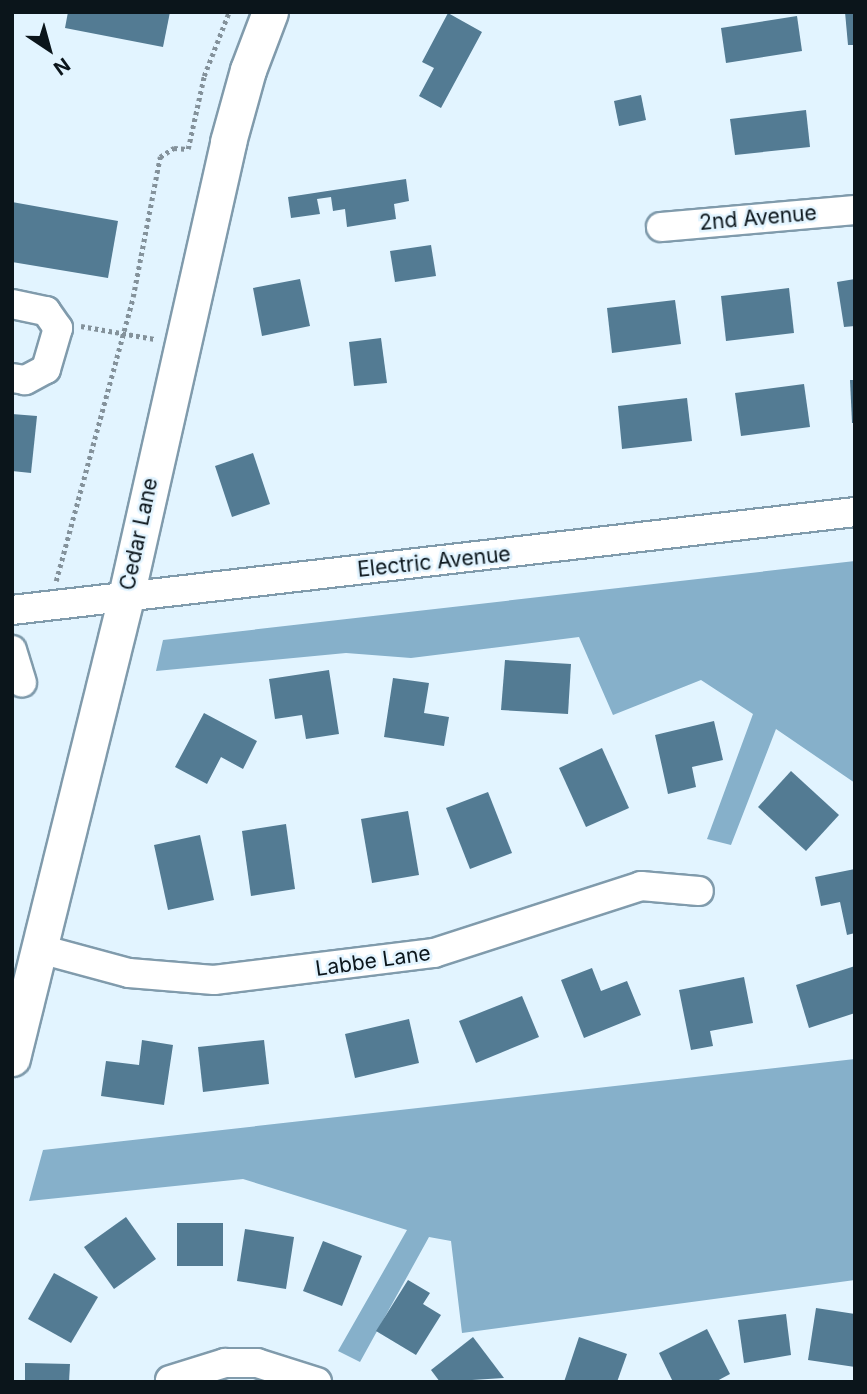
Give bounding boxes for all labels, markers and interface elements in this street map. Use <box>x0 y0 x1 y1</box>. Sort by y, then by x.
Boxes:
north arrow <box>14 14 84 84</box>
text: N <box>49 53 74 80</box>
street label: 2nd Avenue <box>698 200 818 236</box>
street label: Cedar Lane <box>115 475 163 593</box>
street label: Electric Avenue <box>356 541 512 583</box>
street label: Labbe Lane <box>314 940 432 982</box>

